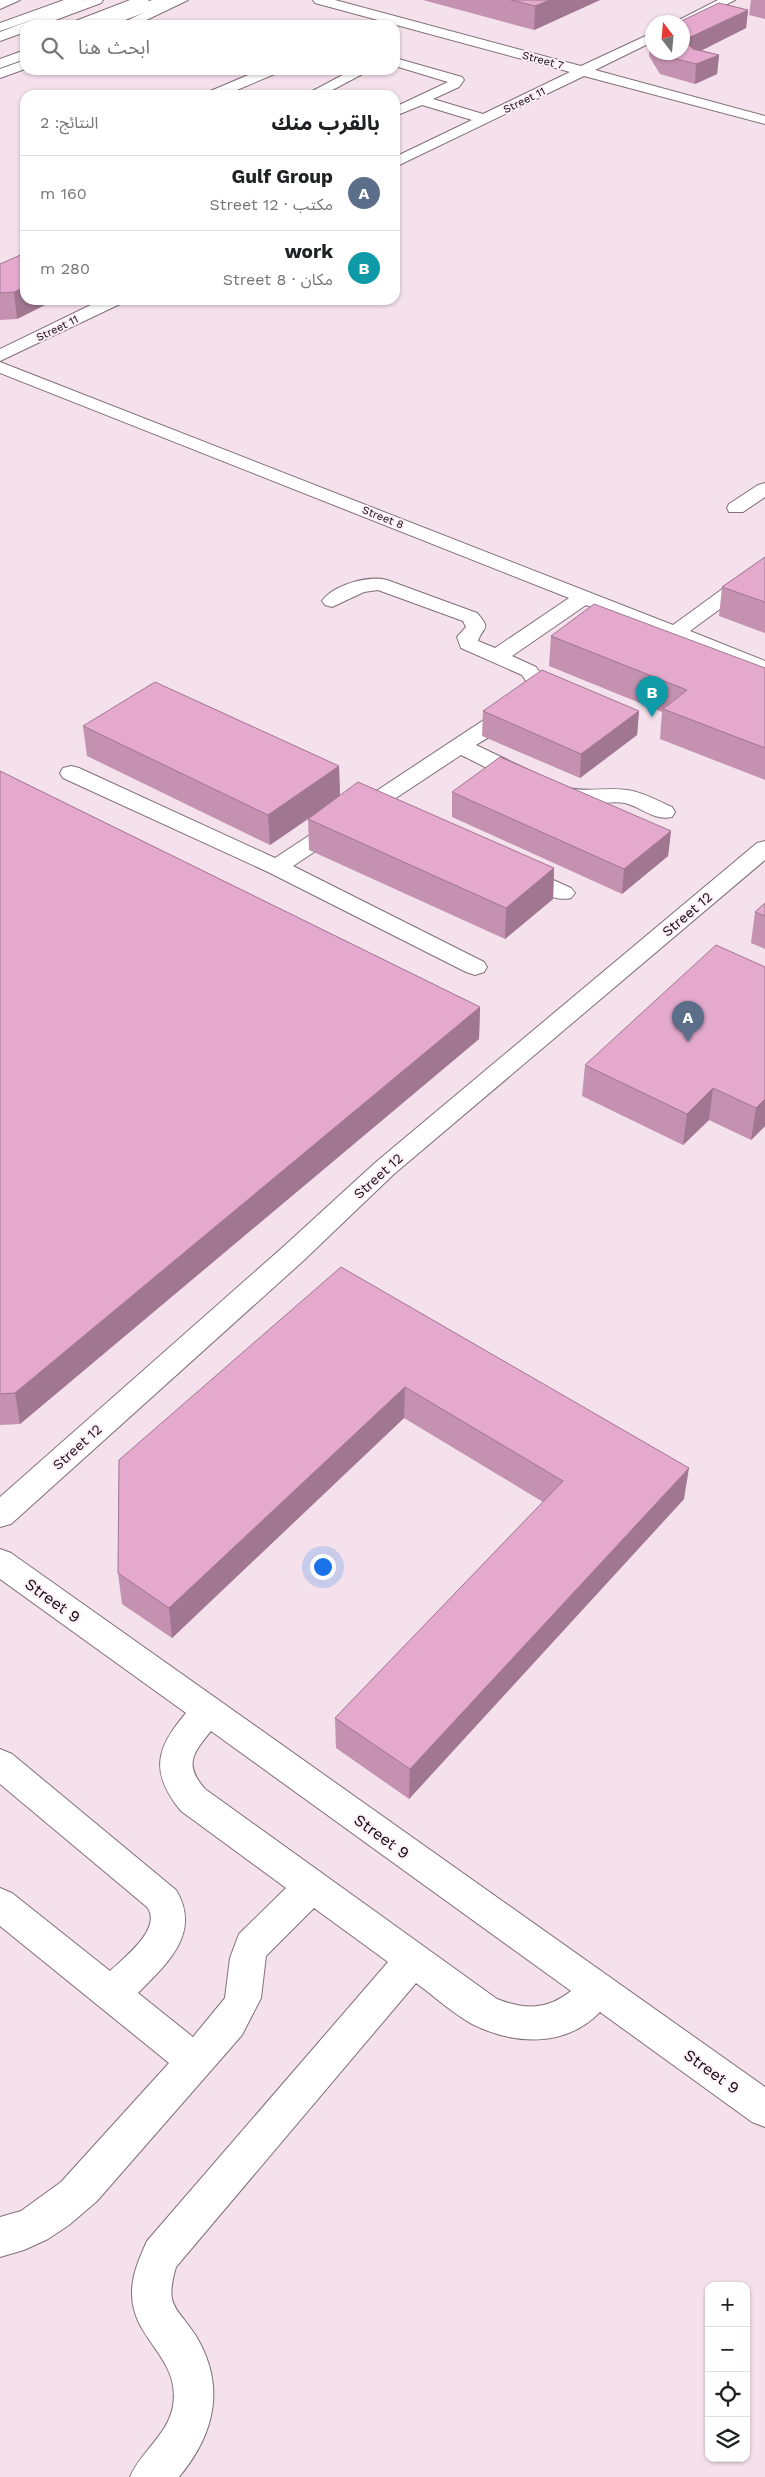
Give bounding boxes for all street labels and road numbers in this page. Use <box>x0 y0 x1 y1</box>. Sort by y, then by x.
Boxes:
street label: Street 7 <box>521 49 565 72</box>
street label: Street 11 <box>501 85 547 116</box>
street label: Street 11 <box>34 313 80 344</box>
street label: Street 8 <box>360 503 406 532</box>
street label: Street 12 <box>659 889 715 939</box>
street label: Street 12 <box>350 1150 406 1202</box>
street label: Street 12 <box>49 1421 105 1473</box>
street label: Street 9 <box>21 1574 84 1627</box>
street label: Street 9 <box>350 1810 413 1863</box>
street label: Street 9 <box>680 2045 743 2098</box>

